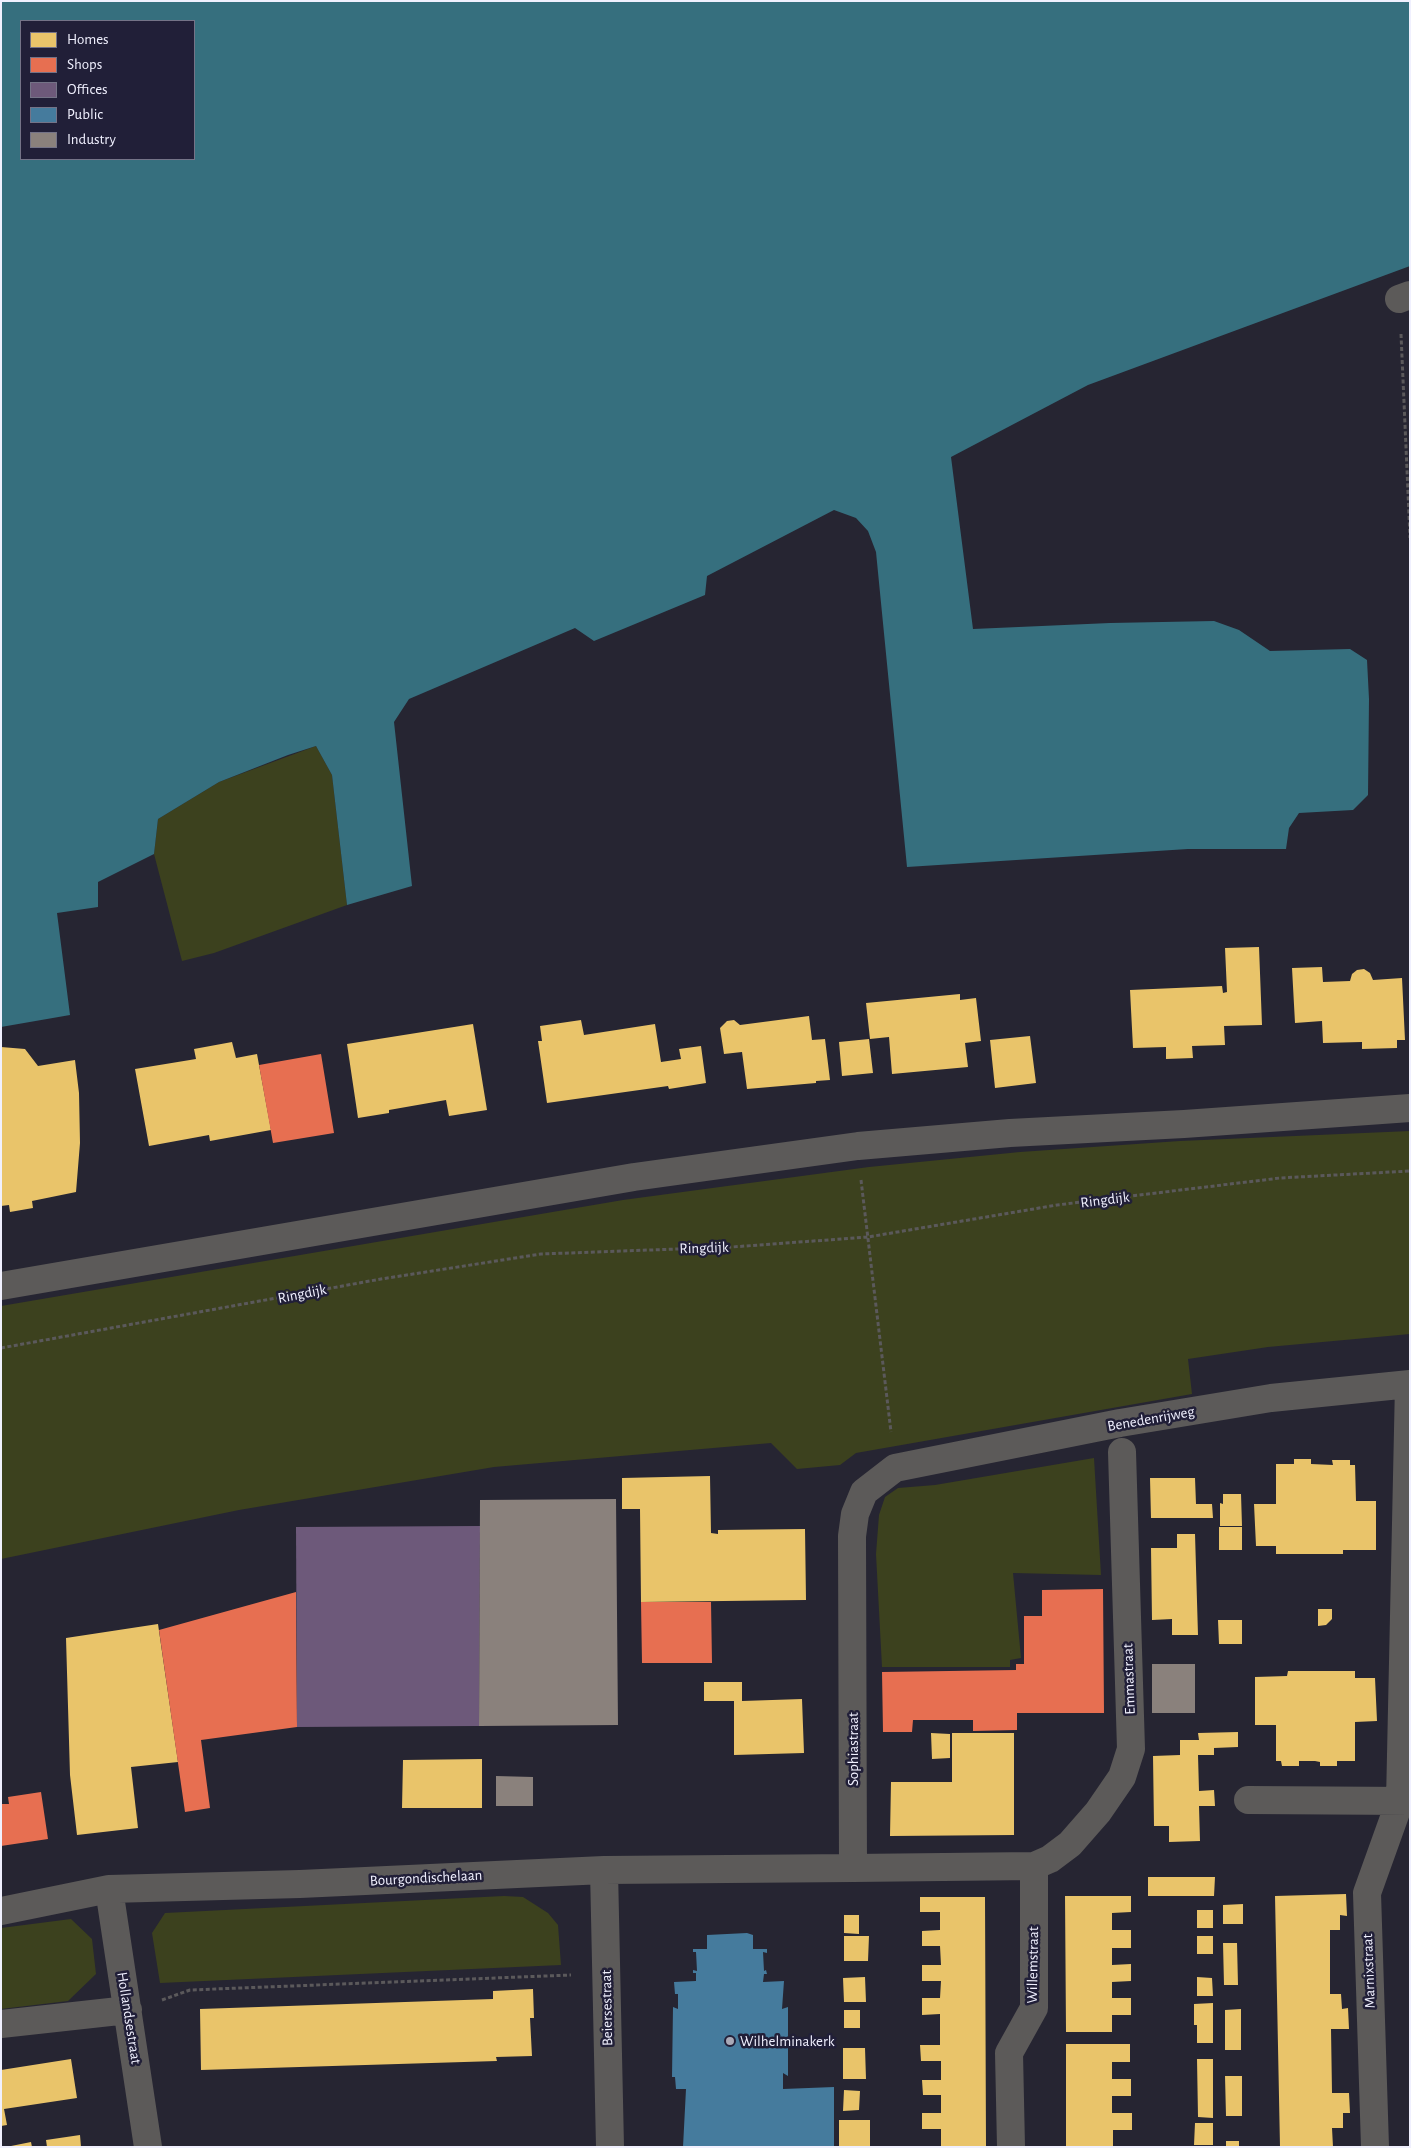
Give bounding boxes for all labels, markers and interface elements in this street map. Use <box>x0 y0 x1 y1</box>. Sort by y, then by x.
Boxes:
legend <box>20 20 195 160</box>
text: Homes <box>67 32 109 47</box>
text: Shops <box>67 57 102 72</box>
text: Offices <box>67 82 108 97</box>
text: Public <box>67 107 103 122</box>
text: Industry <box>67 132 116 147</box>
street label: Ringdijk <box>1079 1188 1131 1212</box>
street label: Ringdijk <box>679 1238 729 1258</box>
street label: Ringdijk <box>276 1280 328 1308</box>
street label: Benedenrijweg <box>1106 1402 1196 1436</box>
street label: Emmastraat <box>1119 1643 1139 1715</box>
street label: Sophiastraat <box>844 1712 862 1786</box>
street label: Bourgondischelaan <box>369 1866 483 1890</box>
street label: Willemstraat <box>1023 1926 1043 2004</box>
street label: Marnixstraat <box>1359 1933 1379 2009</box>
street label: Beiersestraat <box>597 1970 617 2046</box>
street label: Hollandsestraat <box>113 1971 145 2065</box>
place label: Wilhelminakerk <box>740 2032 835 2050</box>
marker: Wilhelminakerk <box>724 2035 736 2047</box>

